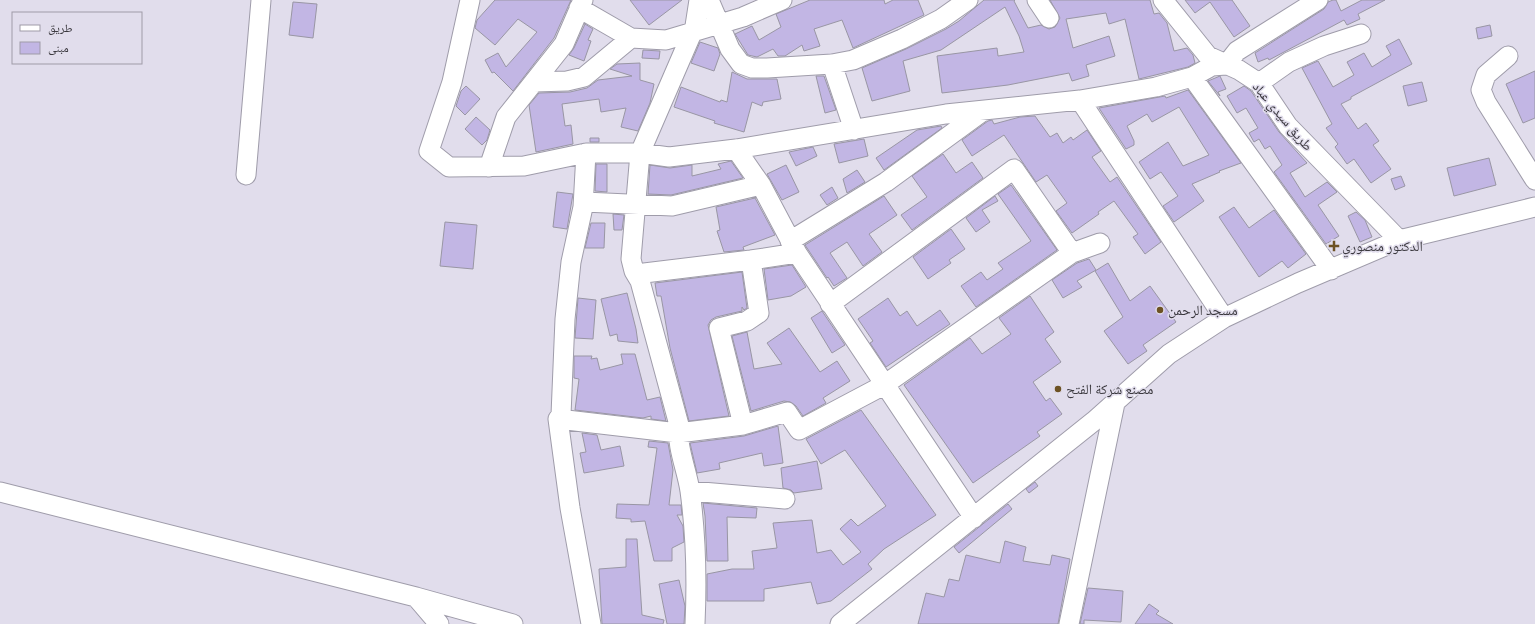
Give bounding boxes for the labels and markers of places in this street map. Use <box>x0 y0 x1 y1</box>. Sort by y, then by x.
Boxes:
place label: الدكتور منصوري <box>1342 236 1423 260</box>
marker: الدكتور منصوري <box>1329 241 1339 251</box>
place label: مسجد الرحمن <box>1168 300 1238 324</box>
marker: مسجد الرحمن <box>1155 305 1165 315</box>
place label: مصنع شركة الفتح <box>1066 379 1153 403</box>
marker: مصنع شركة الفتح <box>1053 384 1063 394</box>

